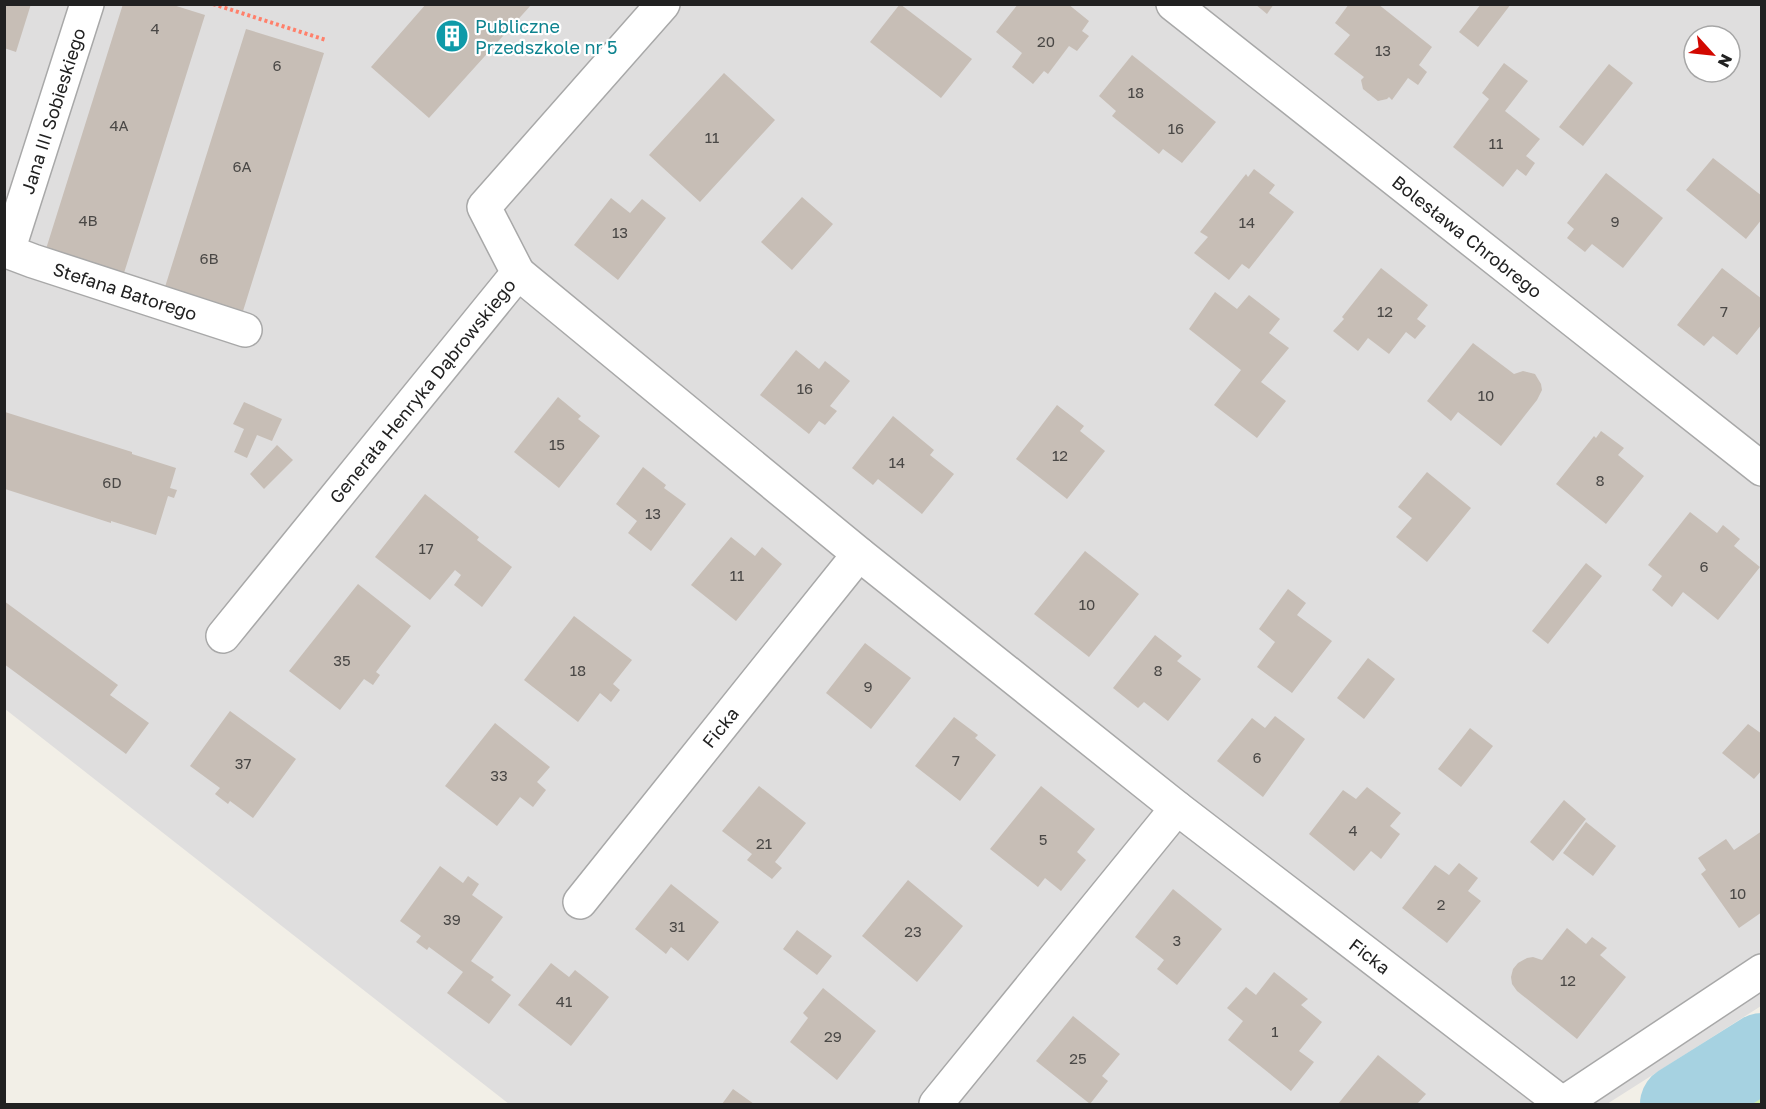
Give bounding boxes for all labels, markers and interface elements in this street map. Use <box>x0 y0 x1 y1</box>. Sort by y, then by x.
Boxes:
place label: Publiczne Przedszkole nr 5 <box>475 15 618 58</box>
building icon: Publiczne Przedszkole nr 5 <box>434 18 470 54</box>
house number: 4 <box>150 19 160 37</box>
north arrow <box>1682 24 1742 84</box>
street label: Jana III Sobieskiego <box>16 25 90 197</box>
house number: 20 <box>1037 32 1055 50</box>
house number: 13 <box>1375 41 1391 59</box>
text: N <box>1714 51 1737 71</box>
house number: 6 <box>272 56 282 74</box>
house number: 18 <box>1128 83 1144 101</box>
house number: 4A <box>109 116 129 134</box>
house number: 16 <box>1168 119 1184 137</box>
house number: 11 <box>705 128 719 146</box>
house number: 11 <box>1489 134 1503 152</box>
house number: 6A <box>232 157 252 175</box>
street label: Bolesława Chrobrego <box>1388 170 1547 302</box>
house number: 4B <box>78 211 98 229</box>
house number: 9 <box>1610 212 1620 230</box>
house number: 14 <box>1239 213 1255 231</box>
house number: 13 <box>612 223 628 241</box>
house number: 6B <box>199 249 219 267</box>
street label: Stefana Batorego <box>50 257 200 325</box>
street label: Generała Henryka Dąbrowskiego <box>325 274 520 507</box>
house number: 12 <box>1377 302 1393 320</box>
house number: 7 <box>1720 302 1728 320</box>
house number: 16 <box>797 379 813 397</box>
house number: 10 <box>1478 386 1494 404</box>
house number: 15 <box>549 435 565 453</box>
house number: 12 <box>1052 446 1068 464</box>
house number: 14 <box>889 453 905 471</box>
house number: 8 <box>1595 471 1605 489</box>
house number: 6D <box>102 473 122 491</box>
house number: 13 <box>645 504 661 522</box>
house number: 17 <box>418 539 434 557</box>
house number: 6 <box>1699 557 1709 575</box>
house number: 11 <box>730 566 744 584</box>
house number: 10 <box>1079 595 1095 613</box>
house number: 35 <box>333 651 351 669</box>
house number: 18 <box>570 661 586 679</box>
house number: 8 <box>1153 661 1163 679</box>
house number: 9 <box>863 677 873 695</box>
street label: Ficka <box>697 703 743 752</box>
house number: 6 <box>1252 748 1262 766</box>
house number: 7 <box>952 751 960 769</box>
house number: 37 <box>235 754 251 772</box>
house number: 33 <box>490 766 508 784</box>
house number: 4 <box>1348 821 1358 839</box>
house number: 5 <box>1039 830 1047 848</box>
house number: 21 <box>756 834 772 852</box>
house number: 10 <box>1730 884 1746 902</box>
house number: 2 <box>1437 895 1445 913</box>
house number: 39 <box>443 910 461 928</box>
house number: 31 <box>669 917 685 935</box>
house number: 23 <box>904 922 922 940</box>
house number: 3 <box>1173 931 1181 949</box>
street label: Ficka <box>1345 933 1395 979</box>
house number: 12 <box>1560 971 1576 989</box>
house number: 41 <box>556 992 572 1010</box>
house number: 1 <box>1271 1022 1279 1040</box>
house number: 29 <box>824 1027 842 1045</box>
house number: 25 <box>1069 1049 1087 1067</box>

